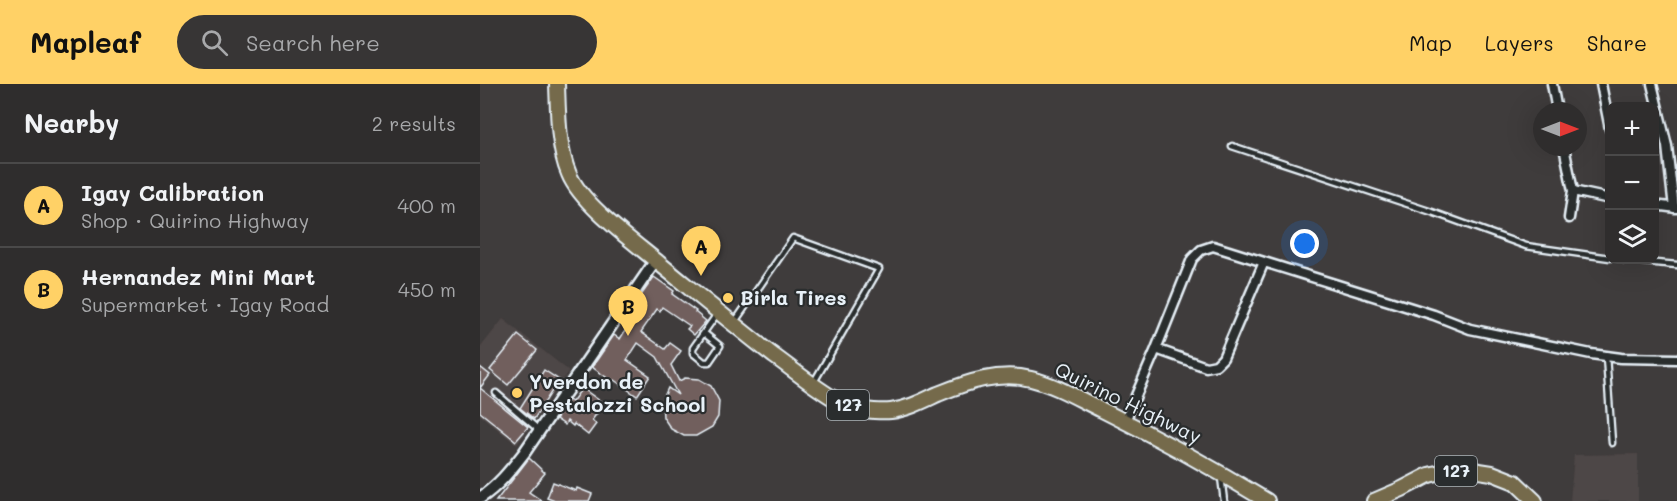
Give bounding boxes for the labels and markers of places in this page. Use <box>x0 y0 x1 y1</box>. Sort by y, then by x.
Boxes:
pin: A <box>682 226 720 276</box>
place label: Birla Tires <box>740 284 847 310</box>
pin: B <box>608 286 648 336</box>
marker: Birla Tires <box>721 291 735 305</box>
place label: Yverdon de Pestalozzi School <box>529 368 706 417</box>
marker: Yverdon de Pestalozzi School <box>510 386 524 400</box>

